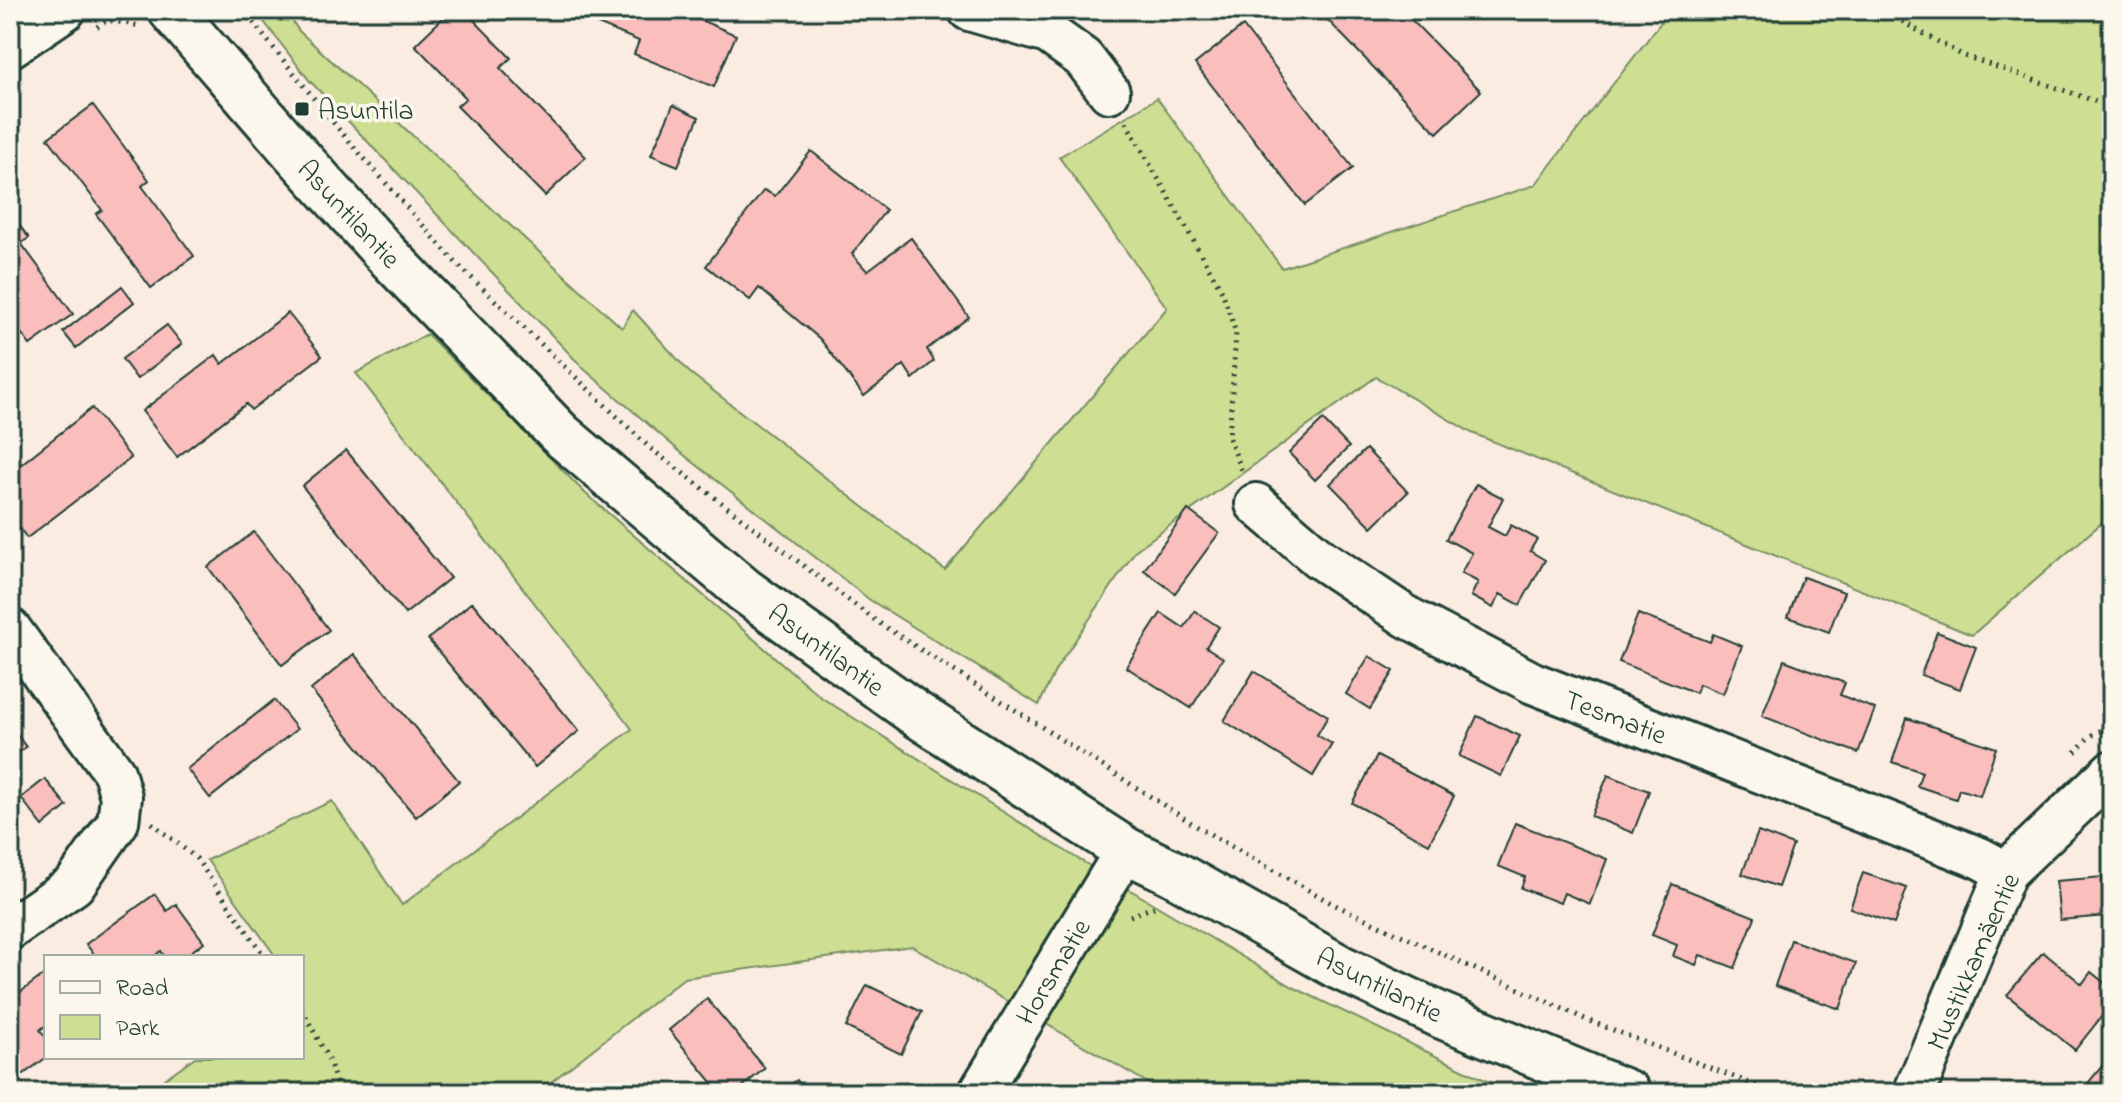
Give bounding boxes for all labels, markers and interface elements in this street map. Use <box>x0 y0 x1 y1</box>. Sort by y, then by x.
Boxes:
place label: Asuntila <box>318 92 414 133</box>
marker: Asuntila <box>293 100 311 118</box>
street label: Asuntilantie <box>286 152 409 280</box>
street label: Asuntilantie <box>758 595 892 709</box>
street label: Tesmatie <box>1558 681 1672 758</box>
street label: Mustikkamäentie <box>1918 867 2033 1058</box>
street label: Horsmatie <box>1007 911 1103 1034</box>
street label: Asuntilantie <box>1308 939 1449 1036</box>
legend <box>44 955 304 1059</box>
text: Road <box>116 972 169 1007</box>
text: Park <box>116 1012 160 1047</box>

